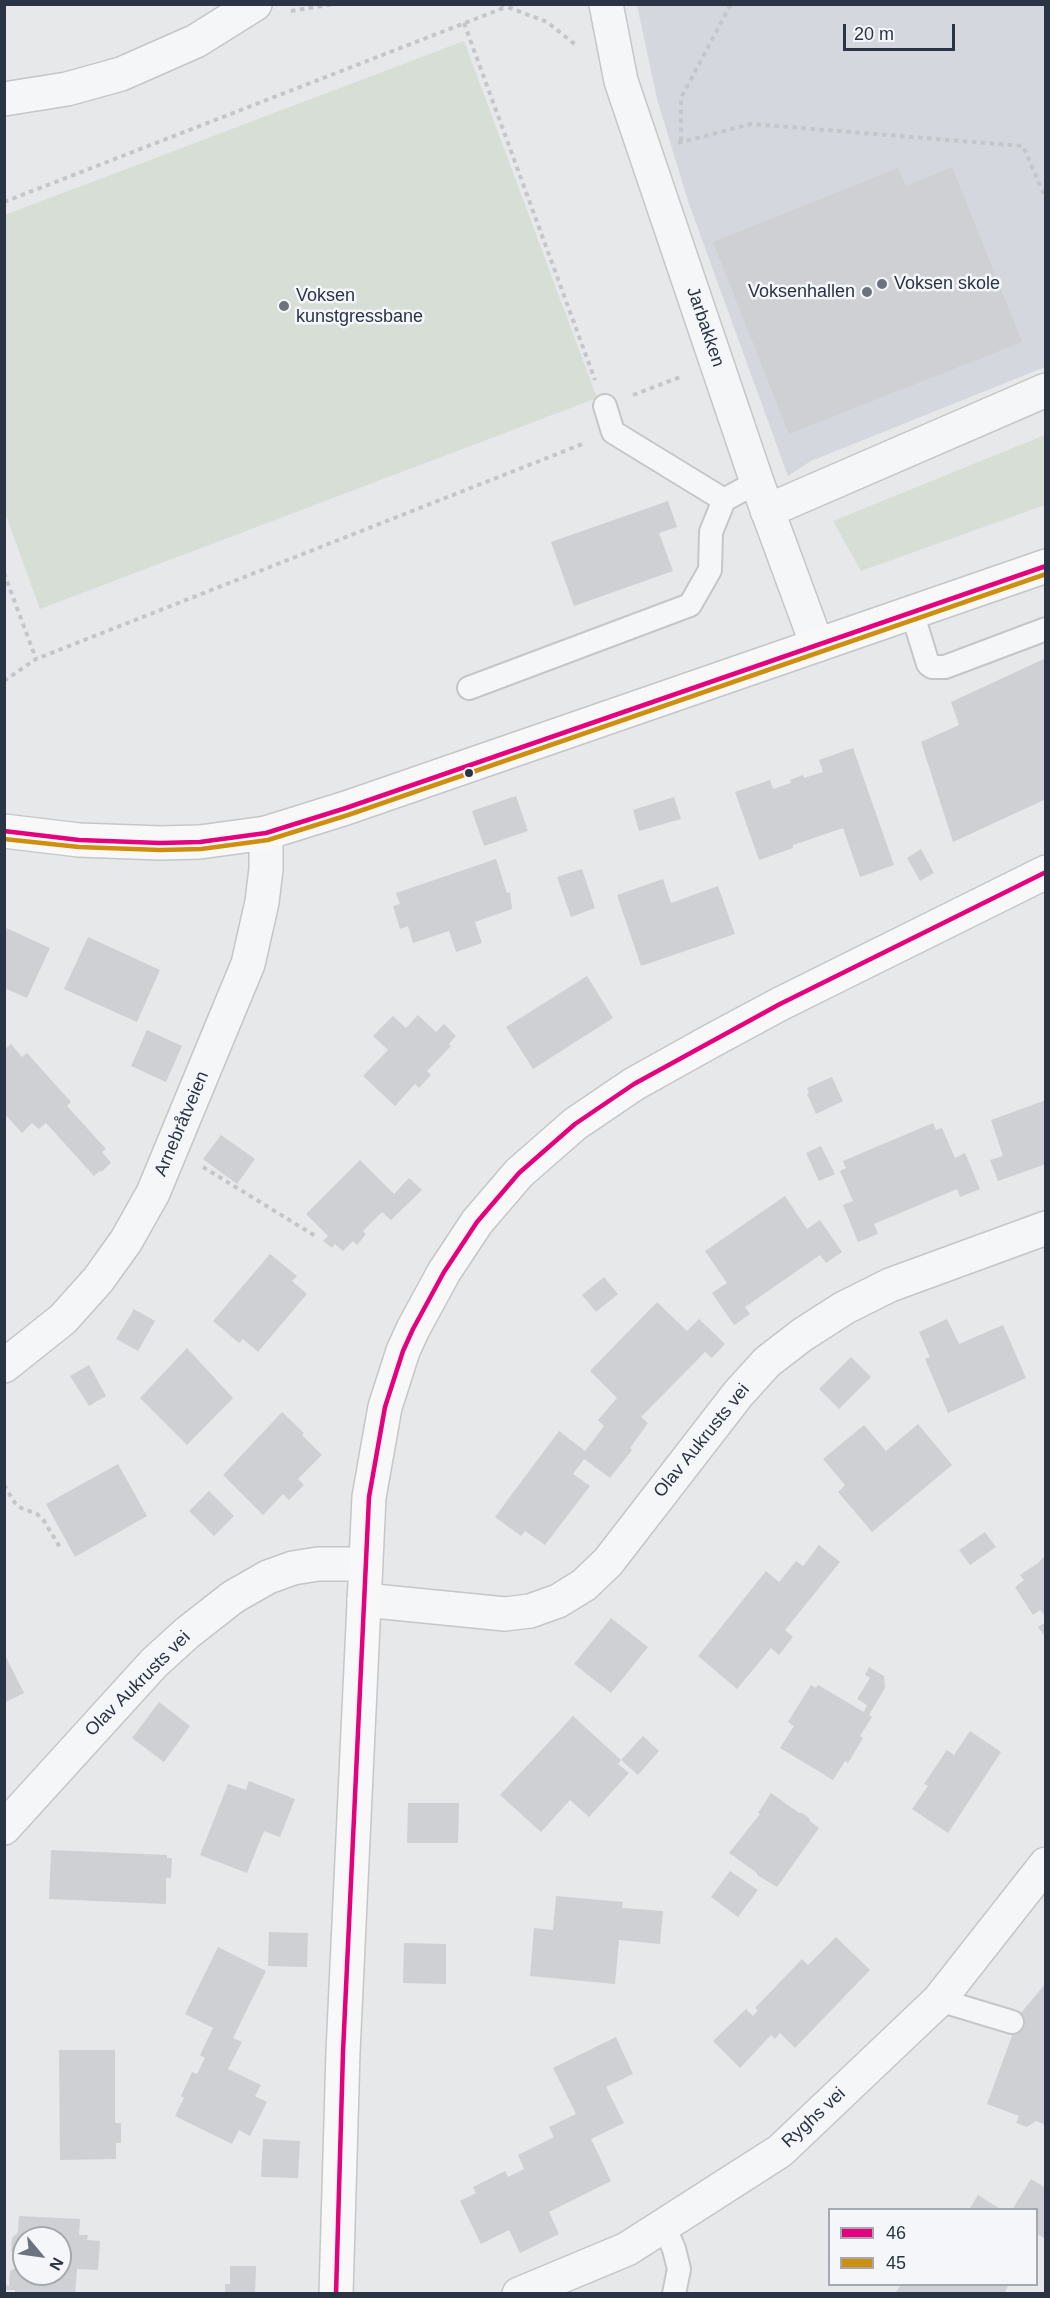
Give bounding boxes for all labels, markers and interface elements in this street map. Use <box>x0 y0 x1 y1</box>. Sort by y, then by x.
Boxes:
scale bar <box>846 12 958 50</box>
text: 20 m <box>854 24 894 44</box>
place label: Voksen skole <box>894 273 1000 295</box>
marker: Voksen skole <box>875 277 889 291</box>
place label: Voksenhallen <box>748 281 855 303</box>
street label: Jarbakken <box>681 284 729 370</box>
place label: Voksen kunstgressbane <box>296 285 423 328</box>
marker: Voksenhallen <box>860 285 874 299</box>
marker: Voksen kunstgressbane <box>277 299 291 313</box>
unlabelled marker <box>463 767 475 779</box>
street label: Arnebråtveien <box>150 1068 214 1180</box>
street label: Olav Aukrusts vei <box>650 1380 754 1502</box>
street label: Olav Aukrusts vei <box>81 1627 195 1741</box>
street label: Ryghs vei <box>778 2083 850 2153</box>
legend <box>828 2208 1038 2286</box>
text: 46 <box>886 2223 906 2243</box>
north arrow <box>12 2226 72 2286</box>
text: 45 <box>886 2253 906 2273</box>
text: N <box>46 2255 67 2273</box>

